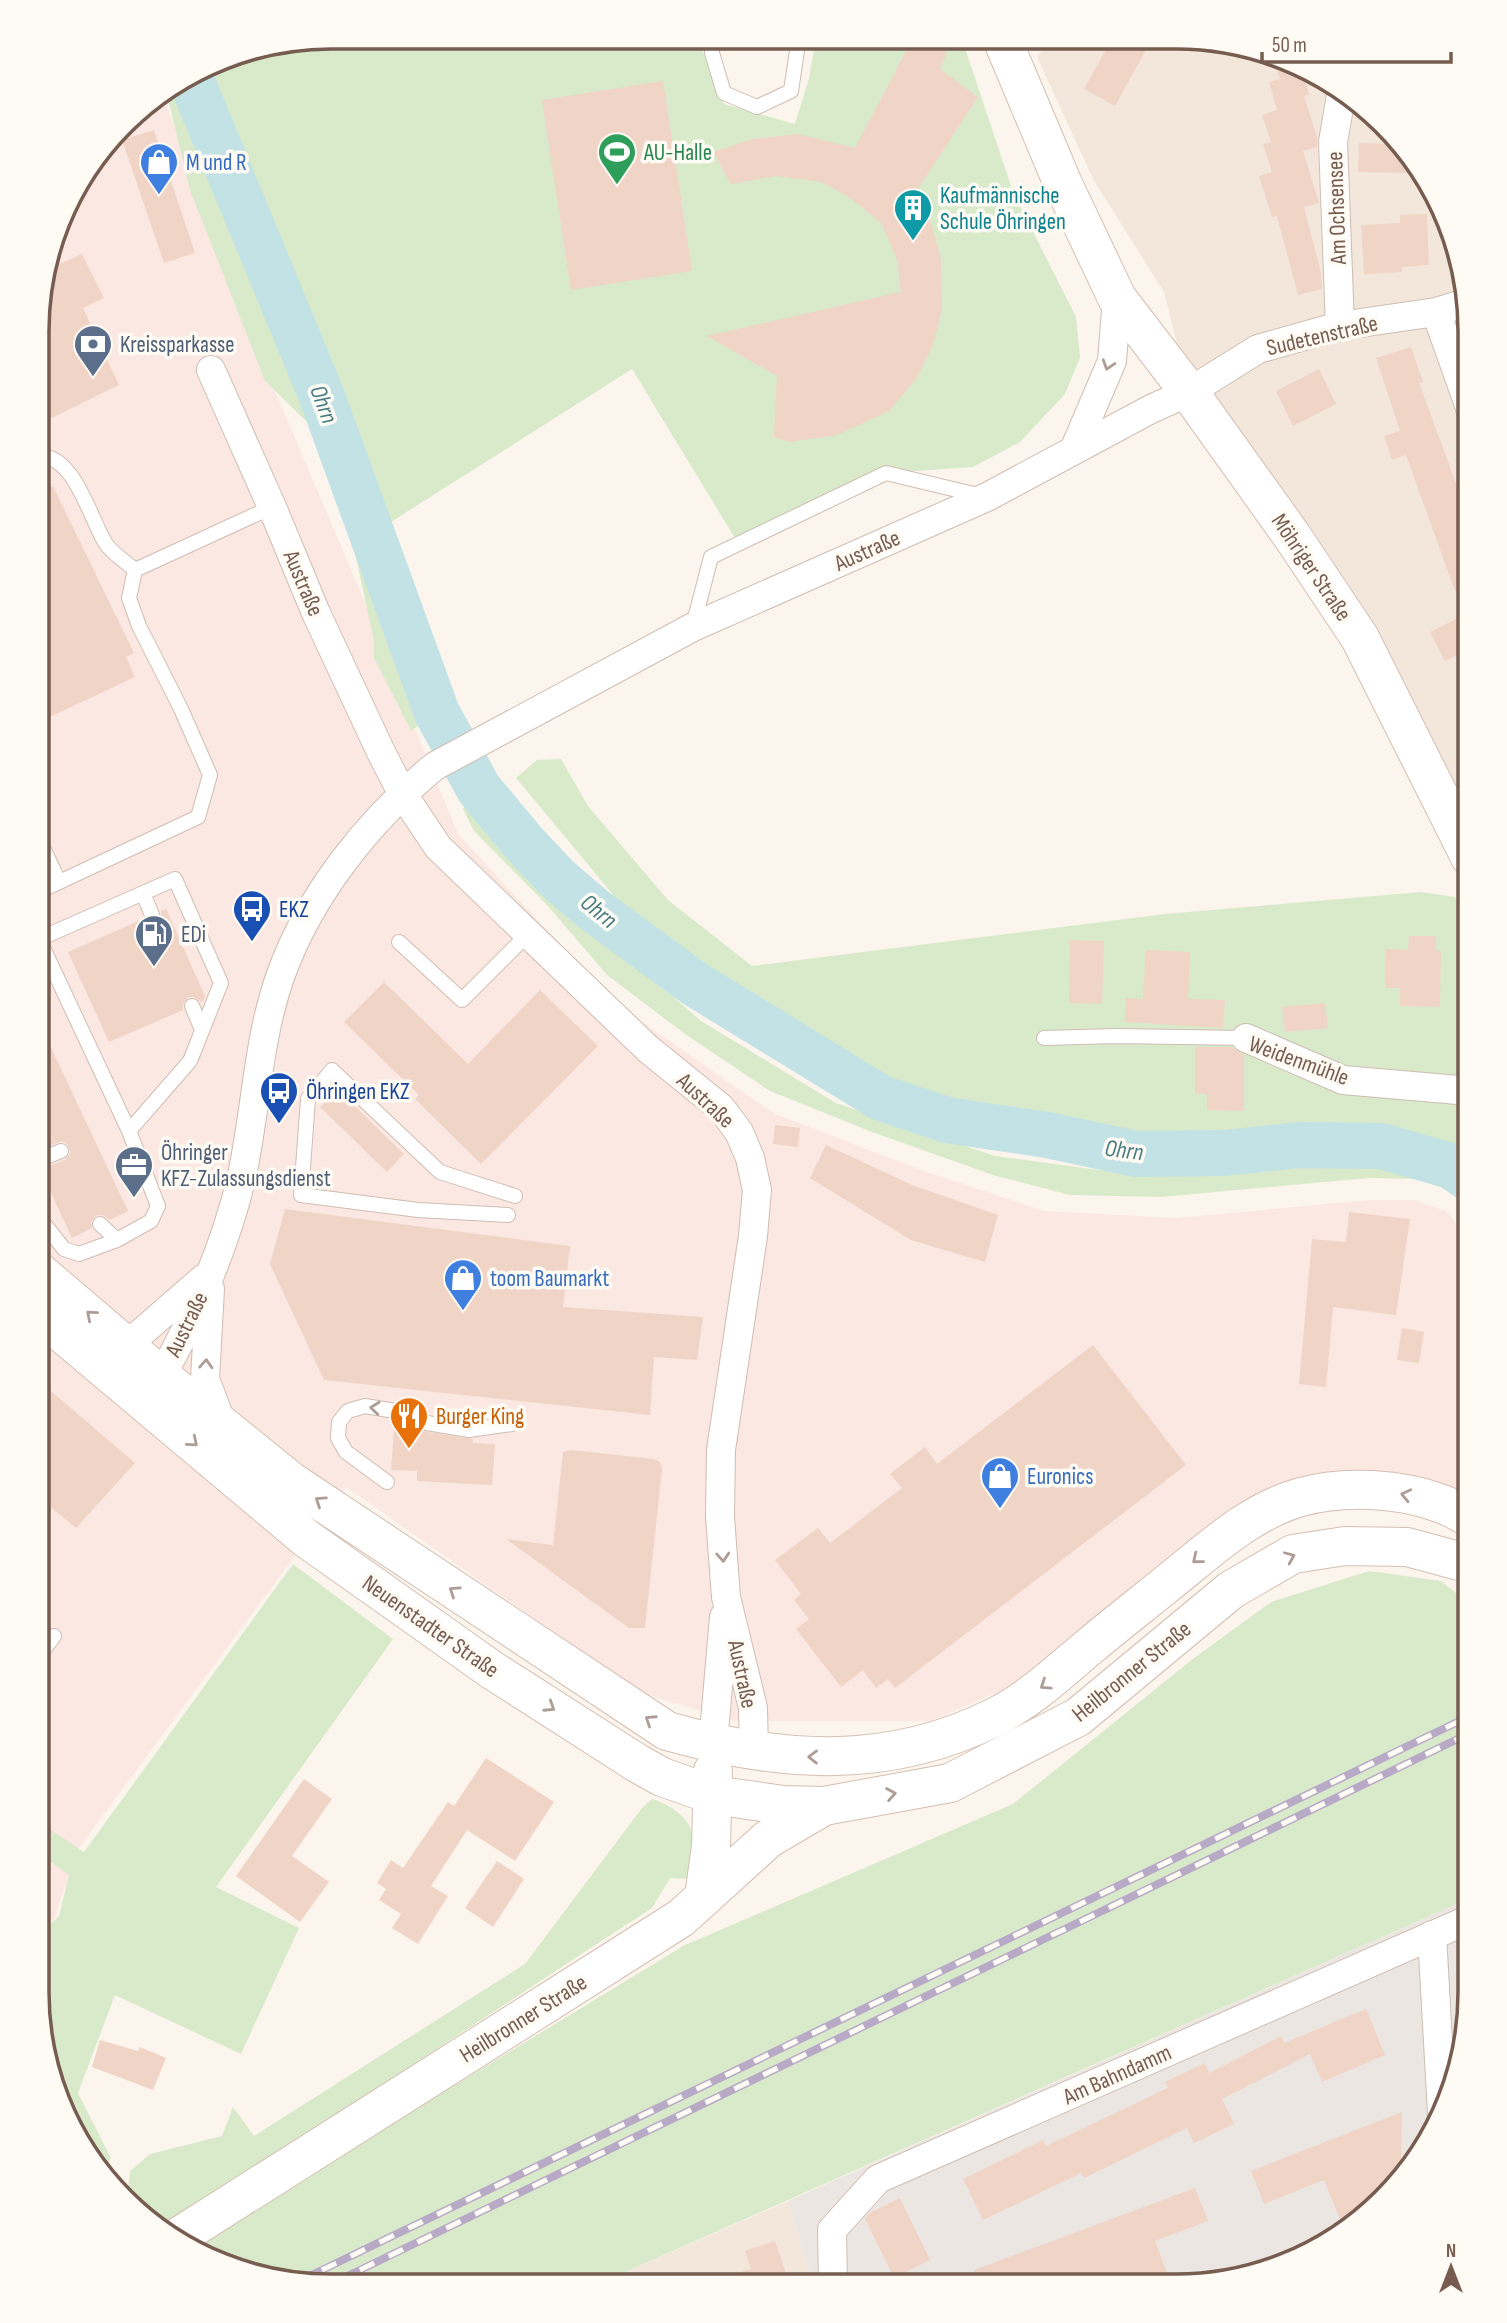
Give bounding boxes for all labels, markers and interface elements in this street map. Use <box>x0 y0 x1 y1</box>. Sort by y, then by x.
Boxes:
scale bar <box>1262 21 1451 65</box>
text: 50 m <box>1272 33 1307 58</box>
sports icon: AU-Halle <box>596 131 638 186</box>
place label: AU-Halle <box>643 139 712 167</box>
shop icon: M und R <box>138 141 180 196</box>
place label: M und R <box>186 149 247 177</box>
street label: Am Ochsensee <box>1321 151 1353 266</box>
place label: Kaufmännische Schule Öhringen <box>940 182 1066 236</box>
building icon: Kaufmännische Schule Öhringen <box>892 187 934 242</box>
street label: Sudetenstraße <box>1264 310 1381 362</box>
bank icon: Kreissparkasse <box>72 323 114 378</box>
place label: Kreissparkasse <box>120 331 234 359</box>
one-way arrow <box>1102 359 1117 371</box>
water label: Ohrn <box>303 381 344 427</box>
street label: Möhriger Straße <box>1265 509 1357 627</box>
street label: Austraße <box>829 524 904 578</box>
street label: Austraße <box>276 545 329 620</box>
bus stop icon: EKZ <box>231 888 273 943</box>
water label: Ohrn <box>575 888 623 935</box>
place label: EKZ <box>279 896 309 924</box>
fuel station icon: EDi <box>133 913 175 968</box>
place label: EDi <box>181 921 206 949</box>
street label: Weidenmühle <box>1245 1030 1353 1092</box>
street label: Austraße <box>670 1066 740 1134</box>
bus stop icon: Öhringen EKZ <box>258 1070 300 1125</box>
place label: Öhringen EKZ <box>306 1078 410 1106</box>
water label: Ohrn <box>1103 1134 1145 1167</box>
place label: Öhringer KFZ-Zulassungsdienst <box>161 1139 331 1193</box>
office icon: Öhringer KFZ-Zulassungsdienst <box>113 1144 155 1199</box>
shop icon: toom Baumarkt <box>442 1257 484 1312</box>
place label: toom Baumarkt <box>490 1265 609 1293</box>
street label: Austraße <box>159 1287 215 1362</box>
one-way arrow <box>86 1311 99 1323</box>
one-way arrow <box>198 1358 213 1369</box>
restaurant icon: Burger King <box>388 1395 430 1450</box>
one-way arrow <box>369 1401 380 1416</box>
place label: Burger King <box>436 1403 524 1431</box>
one-way arrow <box>184 1434 197 1446</box>
shop icon: Euronics <box>979 1455 1021 1510</box>
place label: Euronics <box>1027 1463 1093 1491</box>
one-way arrow <box>1400 1488 1412 1503</box>
one-way arrow <box>314 1496 327 1509</box>
one-way arrow <box>1193 1551 1206 1563</box>
one-way arrow <box>715 1552 730 1563</box>
one-way arrow <box>1283 1552 1295 1566</box>
street label: Neuenstadter Straße <box>357 1569 504 1684</box>
one-way arrow <box>449 1586 462 1599</box>
street label: Heilbronner Straße <box>1067 1615 1197 1728</box>
street label: Austraße <box>721 1637 763 1711</box>
one-way arrow <box>1040 1677 1053 1689</box>
one-way arrow <box>542 1699 555 1712</box>
one-way arrow <box>645 1716 658 1728</box>
one-way arrow <box>807 1749 818 1764</box>
one-way arrow <box>885 1787 897 1802</box>
street label: Heilbronner Straße <box>455 1969 592 2069</box>
street label: Am Bahndamm <box>1058 2039 1176 2112</box>
north arrow <box>1416 2232 1486 2302</box>
text: N <box>1446 2240 1456 2263</box>

